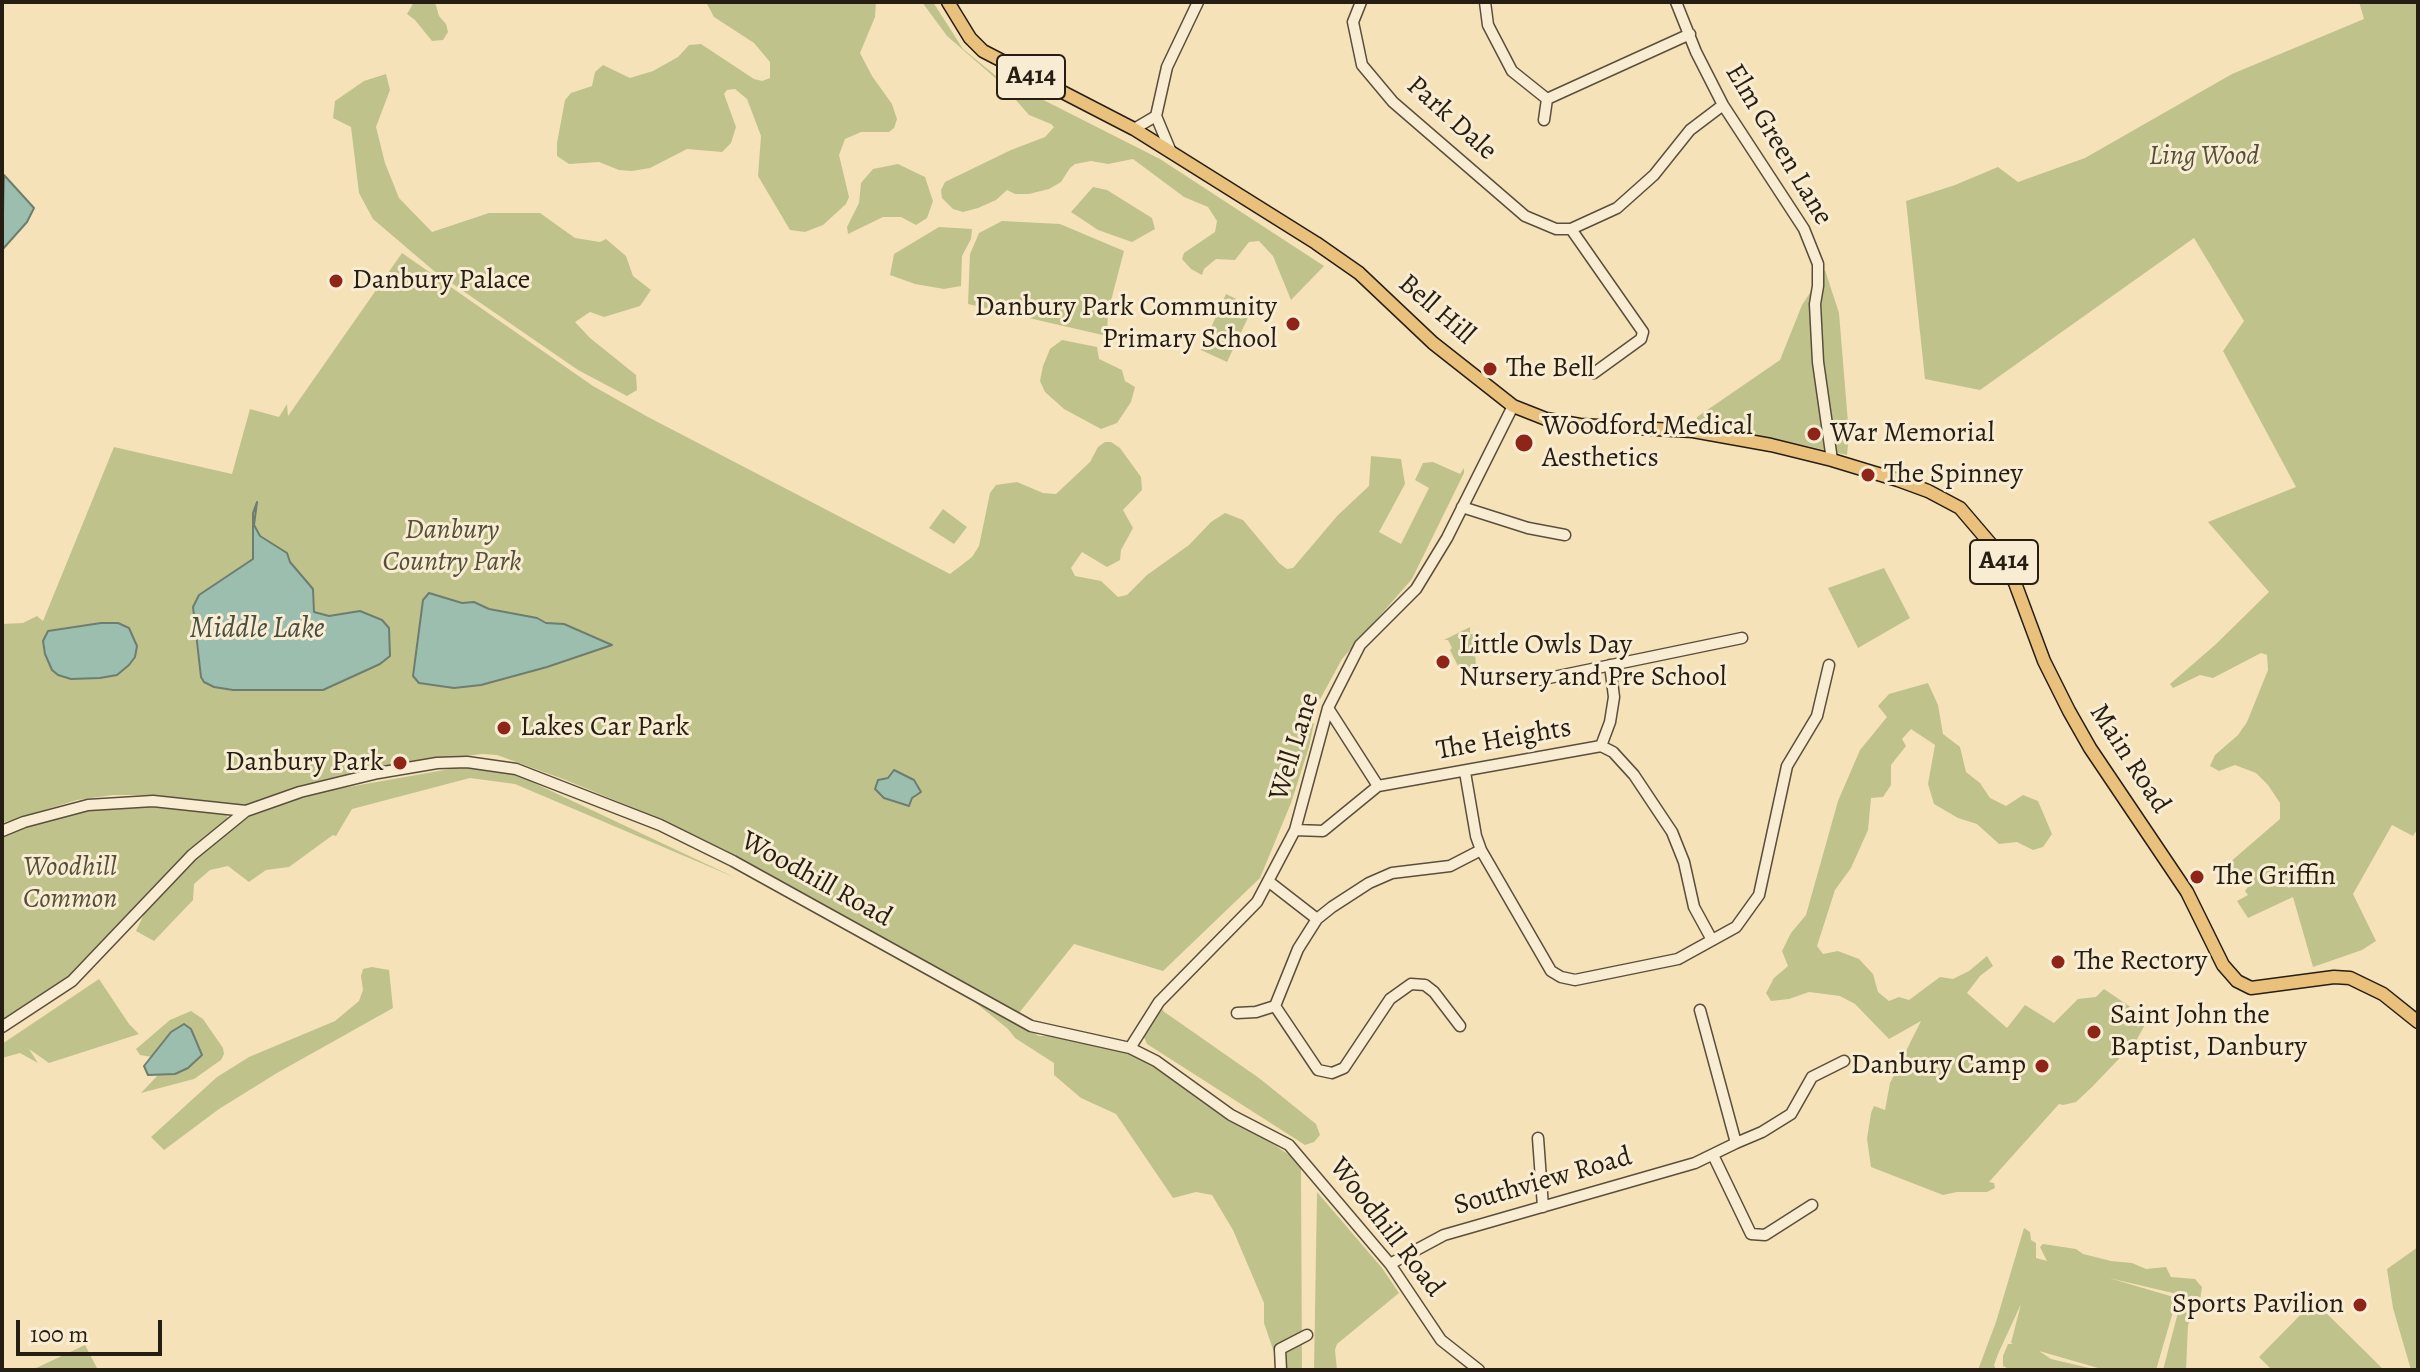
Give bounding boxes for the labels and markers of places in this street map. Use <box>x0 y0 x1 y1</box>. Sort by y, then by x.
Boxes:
place label: Danbury Palace <box>352 264 530 298</box>
marker: Danbury Palace <box>327 272 345 290</box>
place label: Danbury Park Community Primary School <box>975 291 1277 357</box>
marker: Danbury Park Community Primary School <box>1284 315 1302 333</box>
place label: The Bell <box>1506 352 1594 386</box>
marker: The Bell <box>1481 360 1499 378</box>
place label: Woodford Medical Aesthetics <box>1542 410 1753 476</box>
place label: War Memorial <box>1830 417 1995 451</box>
marker: War Memorial <box>1805 425 1823 443</box>
marker: Woodford Medical Aesthetics <box>1513 432 1535 454</box>
place label: The Spinney <box>1884 458 2023 492</box>
marker: The Spinney <box>1859 466 1877 484</box>
place label: Little Owls Day Nursery and Pre School <box>1459 629 1726 695</box>
marker: Little Owls Day Nursery and Pre School <box>1434 653 1452 671</box>
place label: Lakes Car Park <box>520 711 689 745</box>
marker: Lakes Car Park <box>495 719 513 737</box>
place label: Danbury Park <box>225 746 384 780</box>
marker: Danbury Park <box>391 754 409 772</box>
place label: The Griffin <box>2213 860 2336 894</box>
marker: The Griffin <box>2188 868 2206 886</box>
place label: The Rectory <box>2074 945 2207 979</box>
marker: The Rectory <box>2049 953 2067 971</box>
place label: Saint John the Baptist, Danbury <box>2110 999 2307 1065</box>
marker: Saint John the Baptist, Danbury <box>2085 1023 2103 1041</box>
place label: Danbury Camp <box>1851 1049 2026 1083</box>
marker: Danbury Camp <box>2033 1057 2051 1075</box>
place label: Sports Pavilion <box>2172 1288 2344 1322</box>
marker: Sports Pavilion <box>2351 1296 2369 1314</box>

